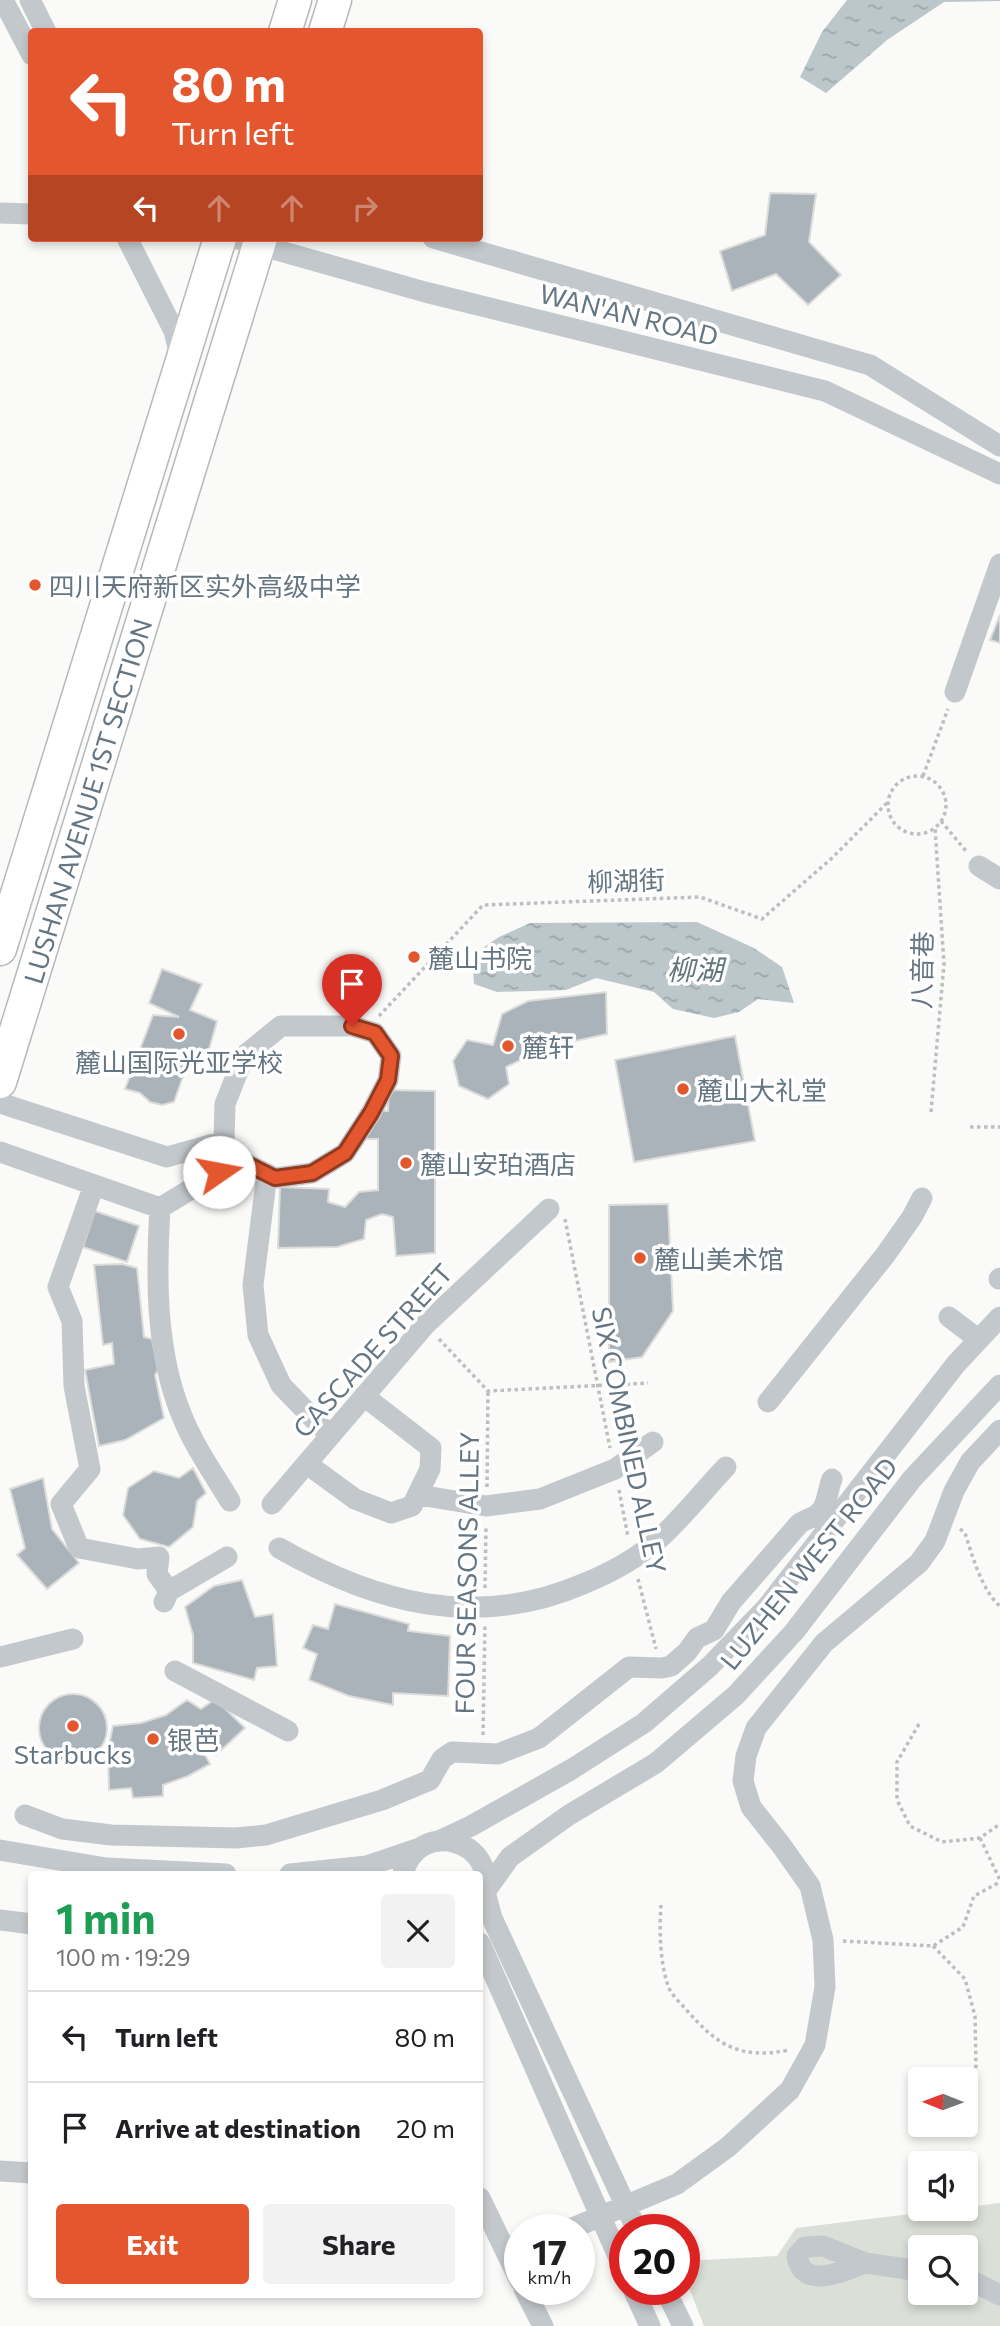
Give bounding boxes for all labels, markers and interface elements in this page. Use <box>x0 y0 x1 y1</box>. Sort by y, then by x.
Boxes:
text: 80 m <box>171 52 286 112</box>
icon: left <box>56 56 147 147</box>
text: Turn left <box>171 112 295 152</box>
icon: left <box>127 189 165 227</box>
icon: ahead <box>200 189 238 227</box>
icon: ahead <box>273 189 311 227</box>
icon: right <box>346 189 384 227</box>
street label: WAN'AN ROAD <box>536 277 722 351</box>
place label: 四川天府新区实外高级中学 <box>49 570 361 601</box>
marker: 四川天府新区实外高级中学 <box>27 577 43 593</box>
street label: LUSHAN AVENUE 1ST SECTION <box>17 615 157 987</box>
street label: 柳湖街 <box>586 863 666 897</box>
street label: 八音巷 <box>905 931 937 1009</box>
place label: 麓山书院 <box>428 942 532 973</box>
marker: 麓山书院 <box>406 949 422 965</box>
water label: 柳湖 <box>667 952 727 986</box>
pin <box>322 954 382 1026</box>
icon: arrive <box>333 965 371 1003</box>
marker: 麓山国际光亚学校 <box>171 1026 187 1042</box>
place label: 麓轩 <box>522 1031 574 1062</box>
marker: 麓轩 <box>500 1038 516 1054</box>
place label: 麓山国际光亚学校 <box>75 1046 283 1077</box>
place label: 麓山大礼堂 <box>697 1074 827 1105</box>
marker: 麓山大礼堂 <box>675 1081 691 1097</box>
position arrow <box>182 1135 256 1209</box>
place label: 麓山安珀酒店 <box>420 1148 576 1179</box>
marker: 麓山安珀酒店 <box>398 1155 414 1171</box>
place label: 麓山美术馆 <box>654 1243 784 1274</box>
marker: 麓山美术馆 <box>632 1250 648 1266</box>
street label: CASCADE STREET <box>286 1257 458 1443</box>
street label: SIX COMBINED ALLEY <box>587 1304 673 1576</box>
street label: FOUR SEASONS ALLEY <box>448 1431 484 1715</box>
street label: LUZHEN WEST ROAD <box>713 1451 903 1675</box>
marker: Starbucks <box>65 1718 81 1734</box>
place label: 银芭 <box>167 1724 219 1755</box>
marker: 银芭 <box>145 1731 161 1747</box>
place label: Starbucks <box>14 1738 132 1769</box>
text: 1 min <box>56 1891 156 1943</box>
button: close <box>381 1894 455 1968</box>
text: 100 m · 19:29 <box>56 1943 190 1971</box>
icon: left <box>56 2018 94 2056</box>
text: Turn left <box>115 2021 218 2052</box>
text: 80 m <box>395 2021 455 2052</box>
north arrow <box>908 2067 978 2137</box>
map controls <box>908 2067 978 2305</box>
icon: arrive <box>56 2109 94 2147</box>
text: Arrive at destination <box>115 2112 361 2143</box>
text: 20 m <box>396 2112 455 2143</box>
button: sound <box>908 2151 978 2221</box>
button: Exit <box>56 2204 249 2284</box>
button: Share <box>263 2204 455 2284</box>
speed limit sign: 20 <box>609 2214 700 2305</box>
text: 17 <box>532 2229 567 2272</box>
button: search <box>908 2235 978 2305</box>
text: km/h <box>528 2266 571 2288</box>

